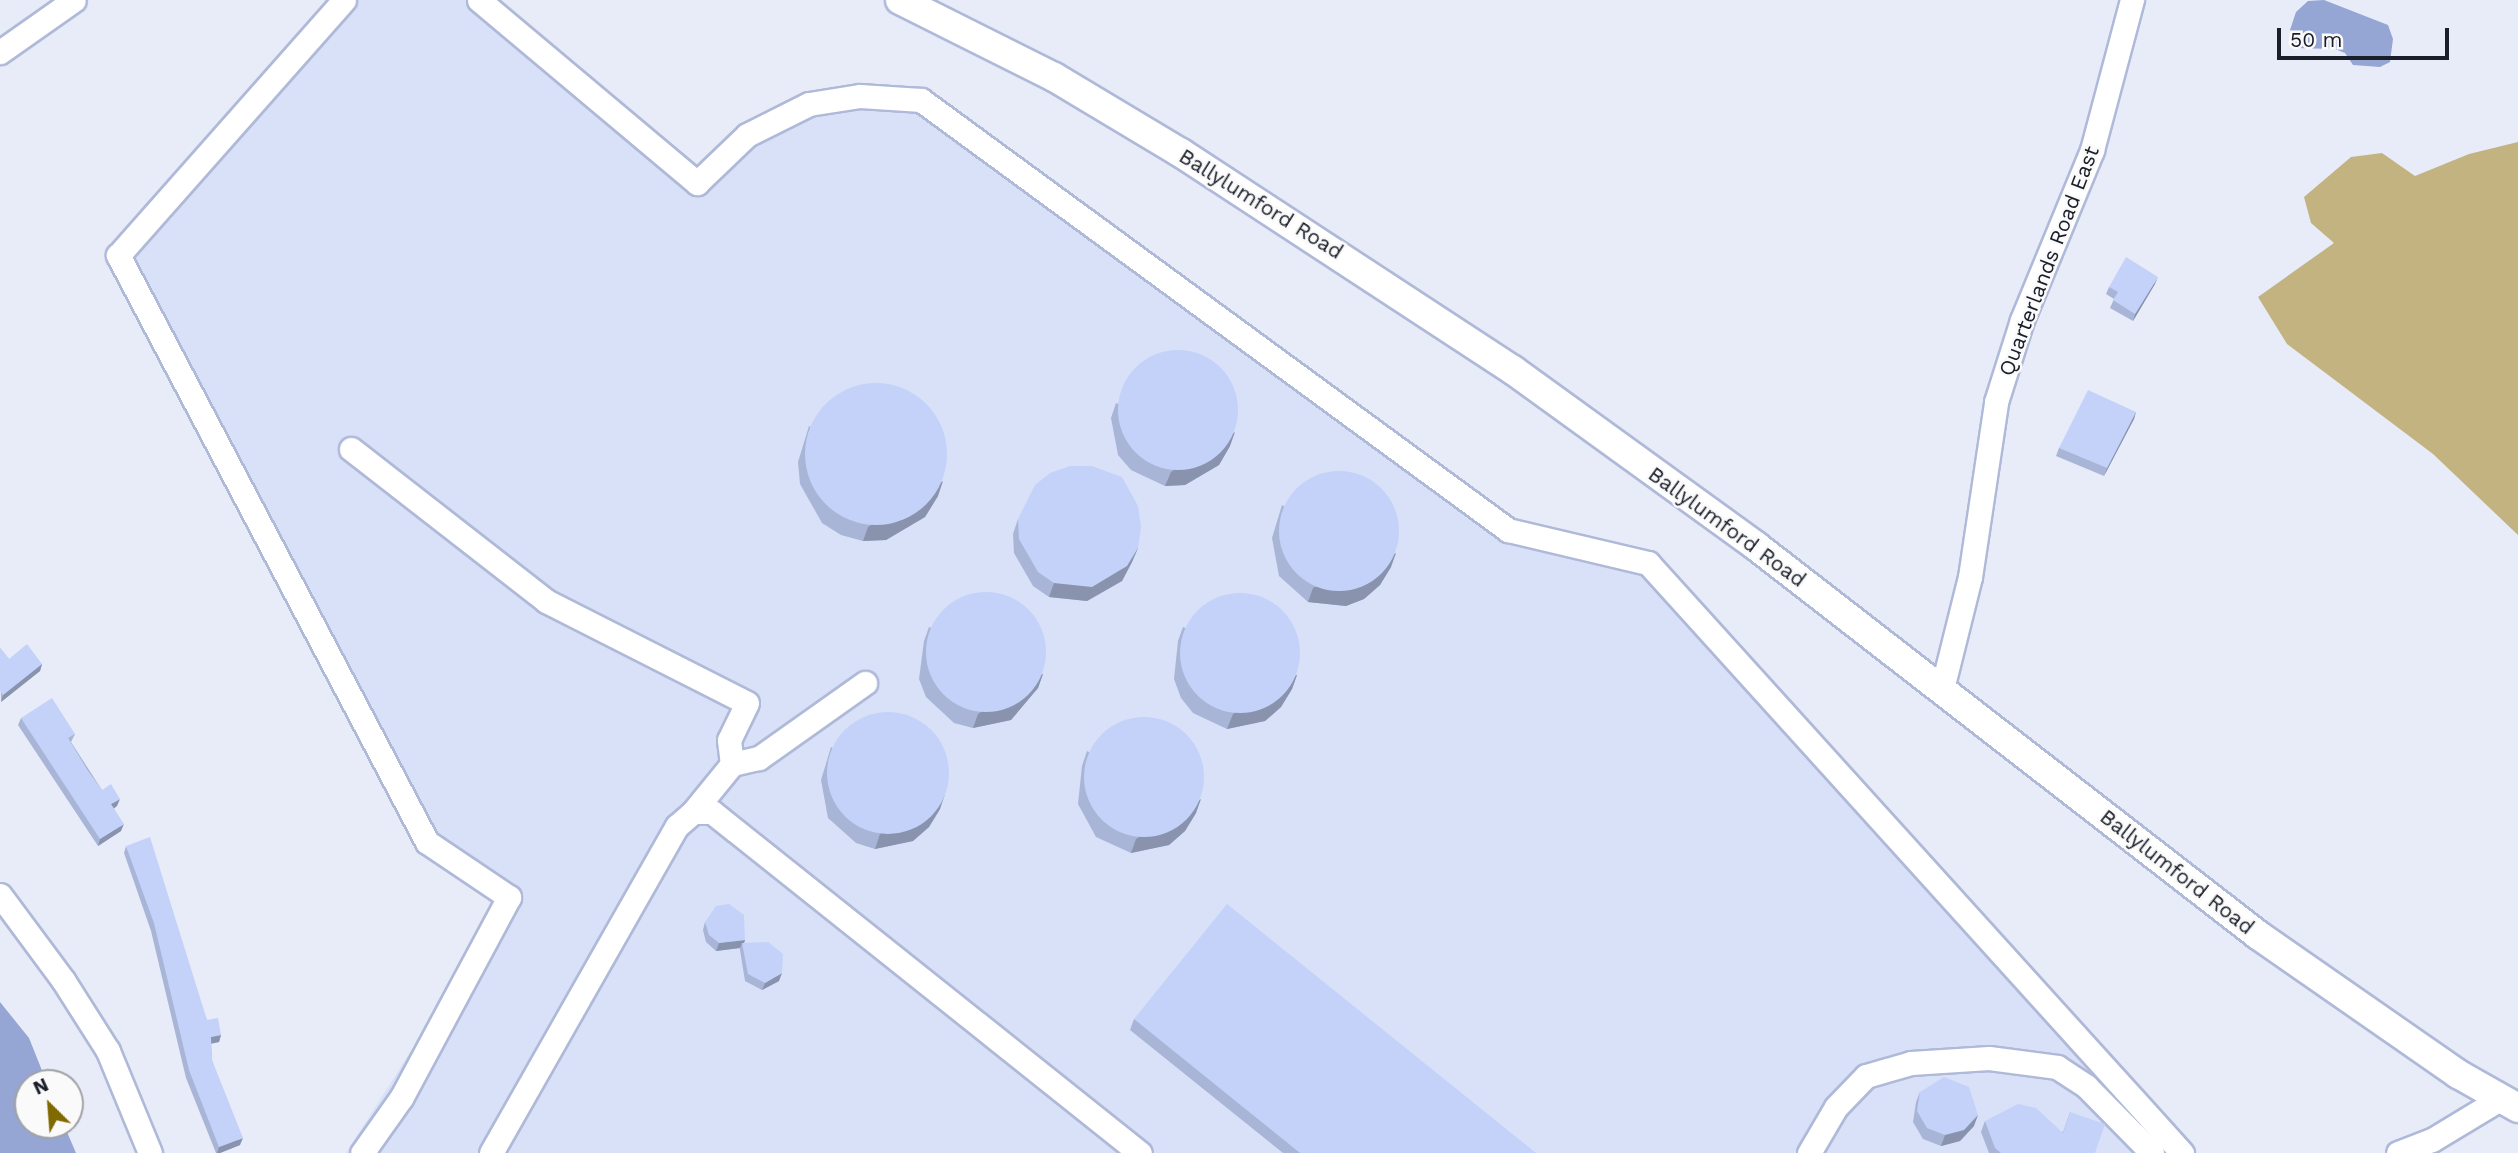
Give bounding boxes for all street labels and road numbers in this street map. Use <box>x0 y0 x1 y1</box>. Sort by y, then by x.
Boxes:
street label: Quarterlands Road East <box>1993 142 2105 380</box>
street label: Ballylumford Road <box>1174 143 1348 265</box>
street label: Ballylumford Road <box>1643 461 1811 593</box>
street label: Ballylumford Road <box>2095 804 2259 940</box>

